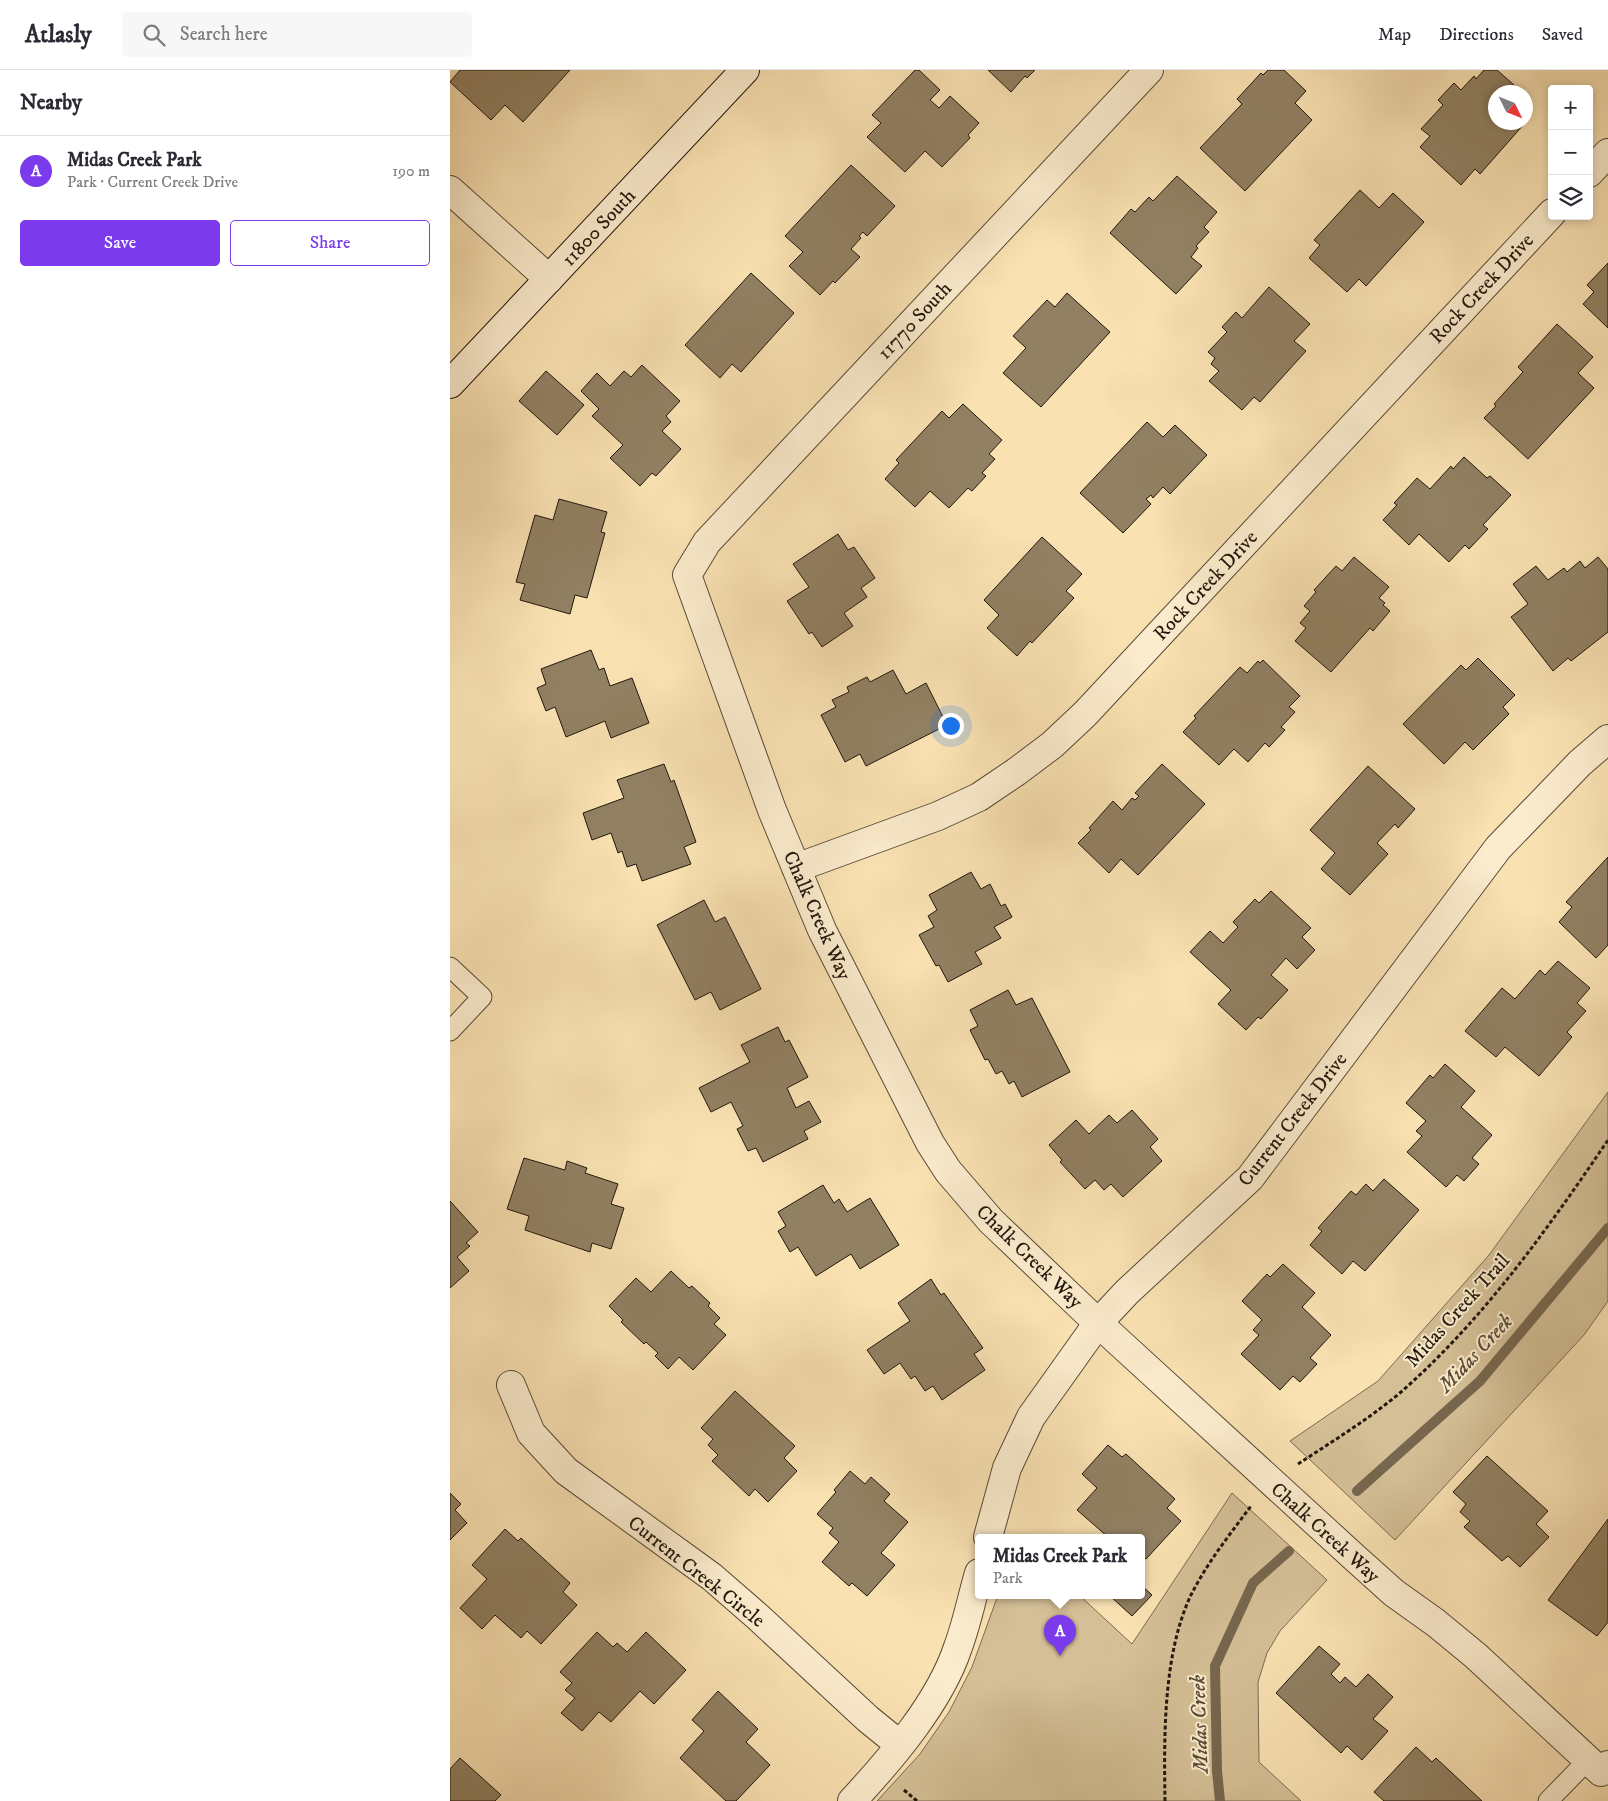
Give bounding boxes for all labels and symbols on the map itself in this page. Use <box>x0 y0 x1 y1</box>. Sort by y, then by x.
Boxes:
north arrow <box>1488 85 1533 130</box>
street label: 11800 South <box>557 184 642 272</box>
street label: Rock Creek Drive <box>1425 229 1540 349</box>
street label: 11770 South <box>873 276 958 365</box>
street label: Rock Creek Drive <box>1149 526 1264 646</box>
your location <box>938 713 964 739</box>
street label: Chalk Creek Way <box>777 847 857 985</box>
street label: Current Creek Drive <box>1233 1048 1353 1192</box>
street label: Chalk Creek Way <box>970 1200 1088 1315</box>
street label: Midas Creek Trail <box>1400 1248 1514 1372</box>
water label: Midas Creek <box>1432 1309 1518 1397</box>
street label: Chalk Creek Way <box>1265 1477 1385 1589</box>
street label: Current Creek Circle <box>623 1511 770 1633</box>
pin: A <box>1044 1615 1076 1656</box>
water label: Midas Creek <box>1185 1674 1215 1775</box>

